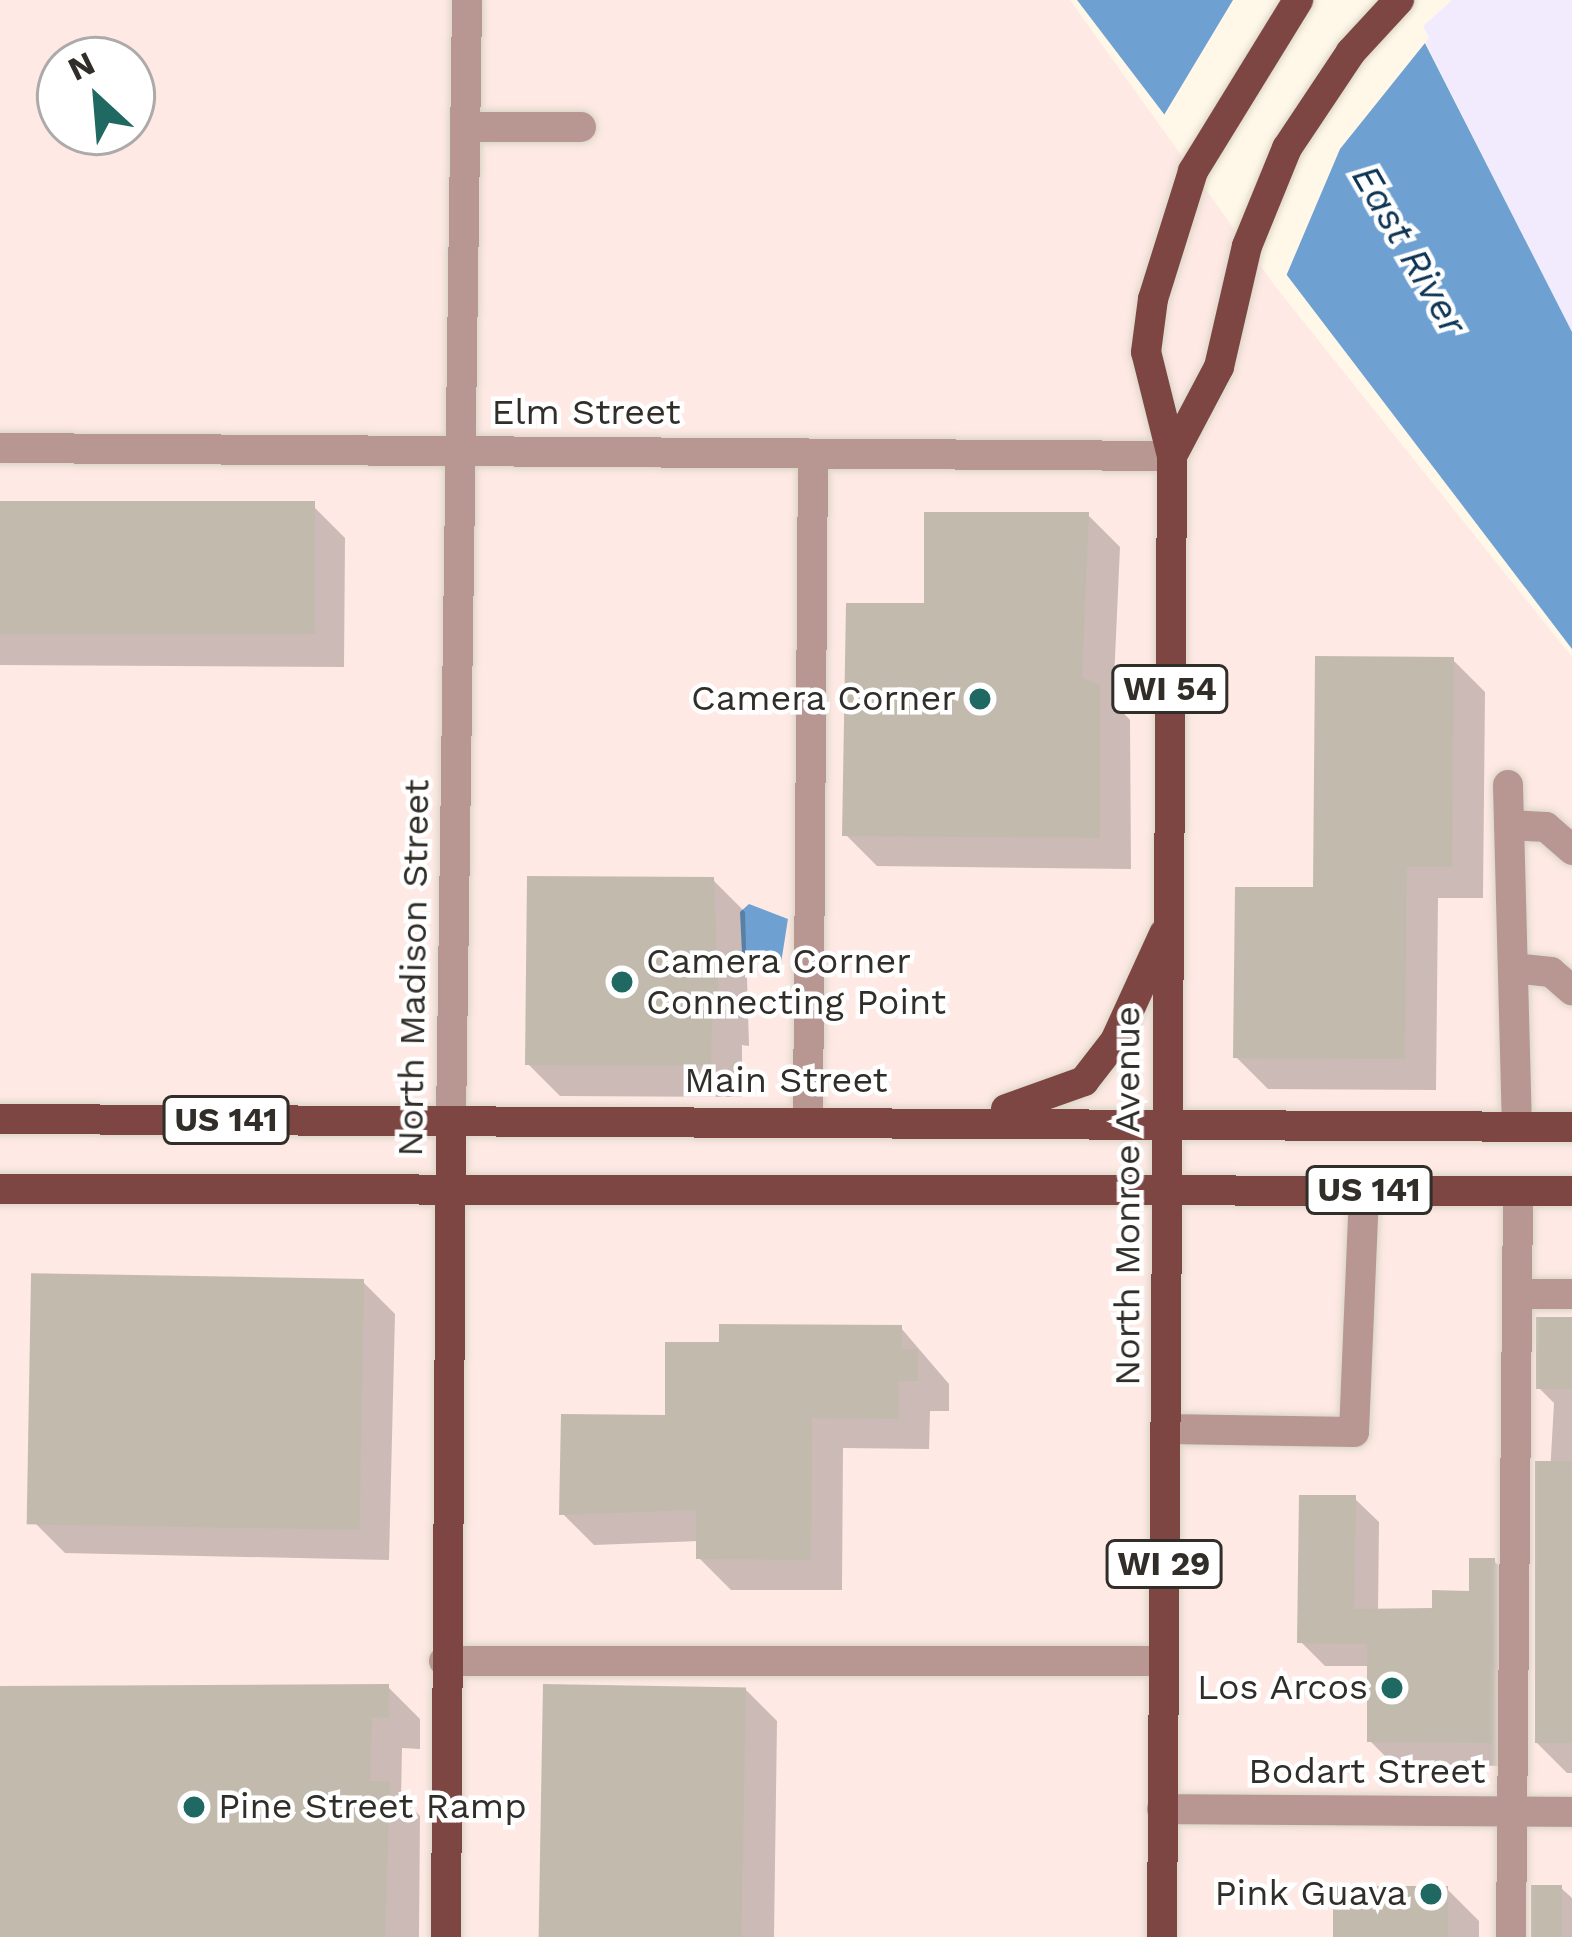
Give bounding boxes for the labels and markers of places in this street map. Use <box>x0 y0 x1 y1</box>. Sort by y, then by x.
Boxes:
place label: Camera Corner <box>690 677 956 721</box>
marker: Camera Corner <box>967 686 993 712</box>
place label: Camera Corner Connecting Point <box>646 939 946 1024</box>
marker: Camera Corner Connecting Point <box>609 969 635 995</box>
place label: Los Arcos <box>1196 1666 1368 1710</box>
marker: Los Arcos <box>1379 1675 1405 1701</box>
place label: Pine Street Ramp <box>218 1785 527 1829</box>
marker: Pine Street Ramp <box>181 1794 207 1820</box>
place label: Pink Guava <box>1214 1872 1407 1916</box>
marker: Pink Guava <box>1418 1881 1444 1907</box>

